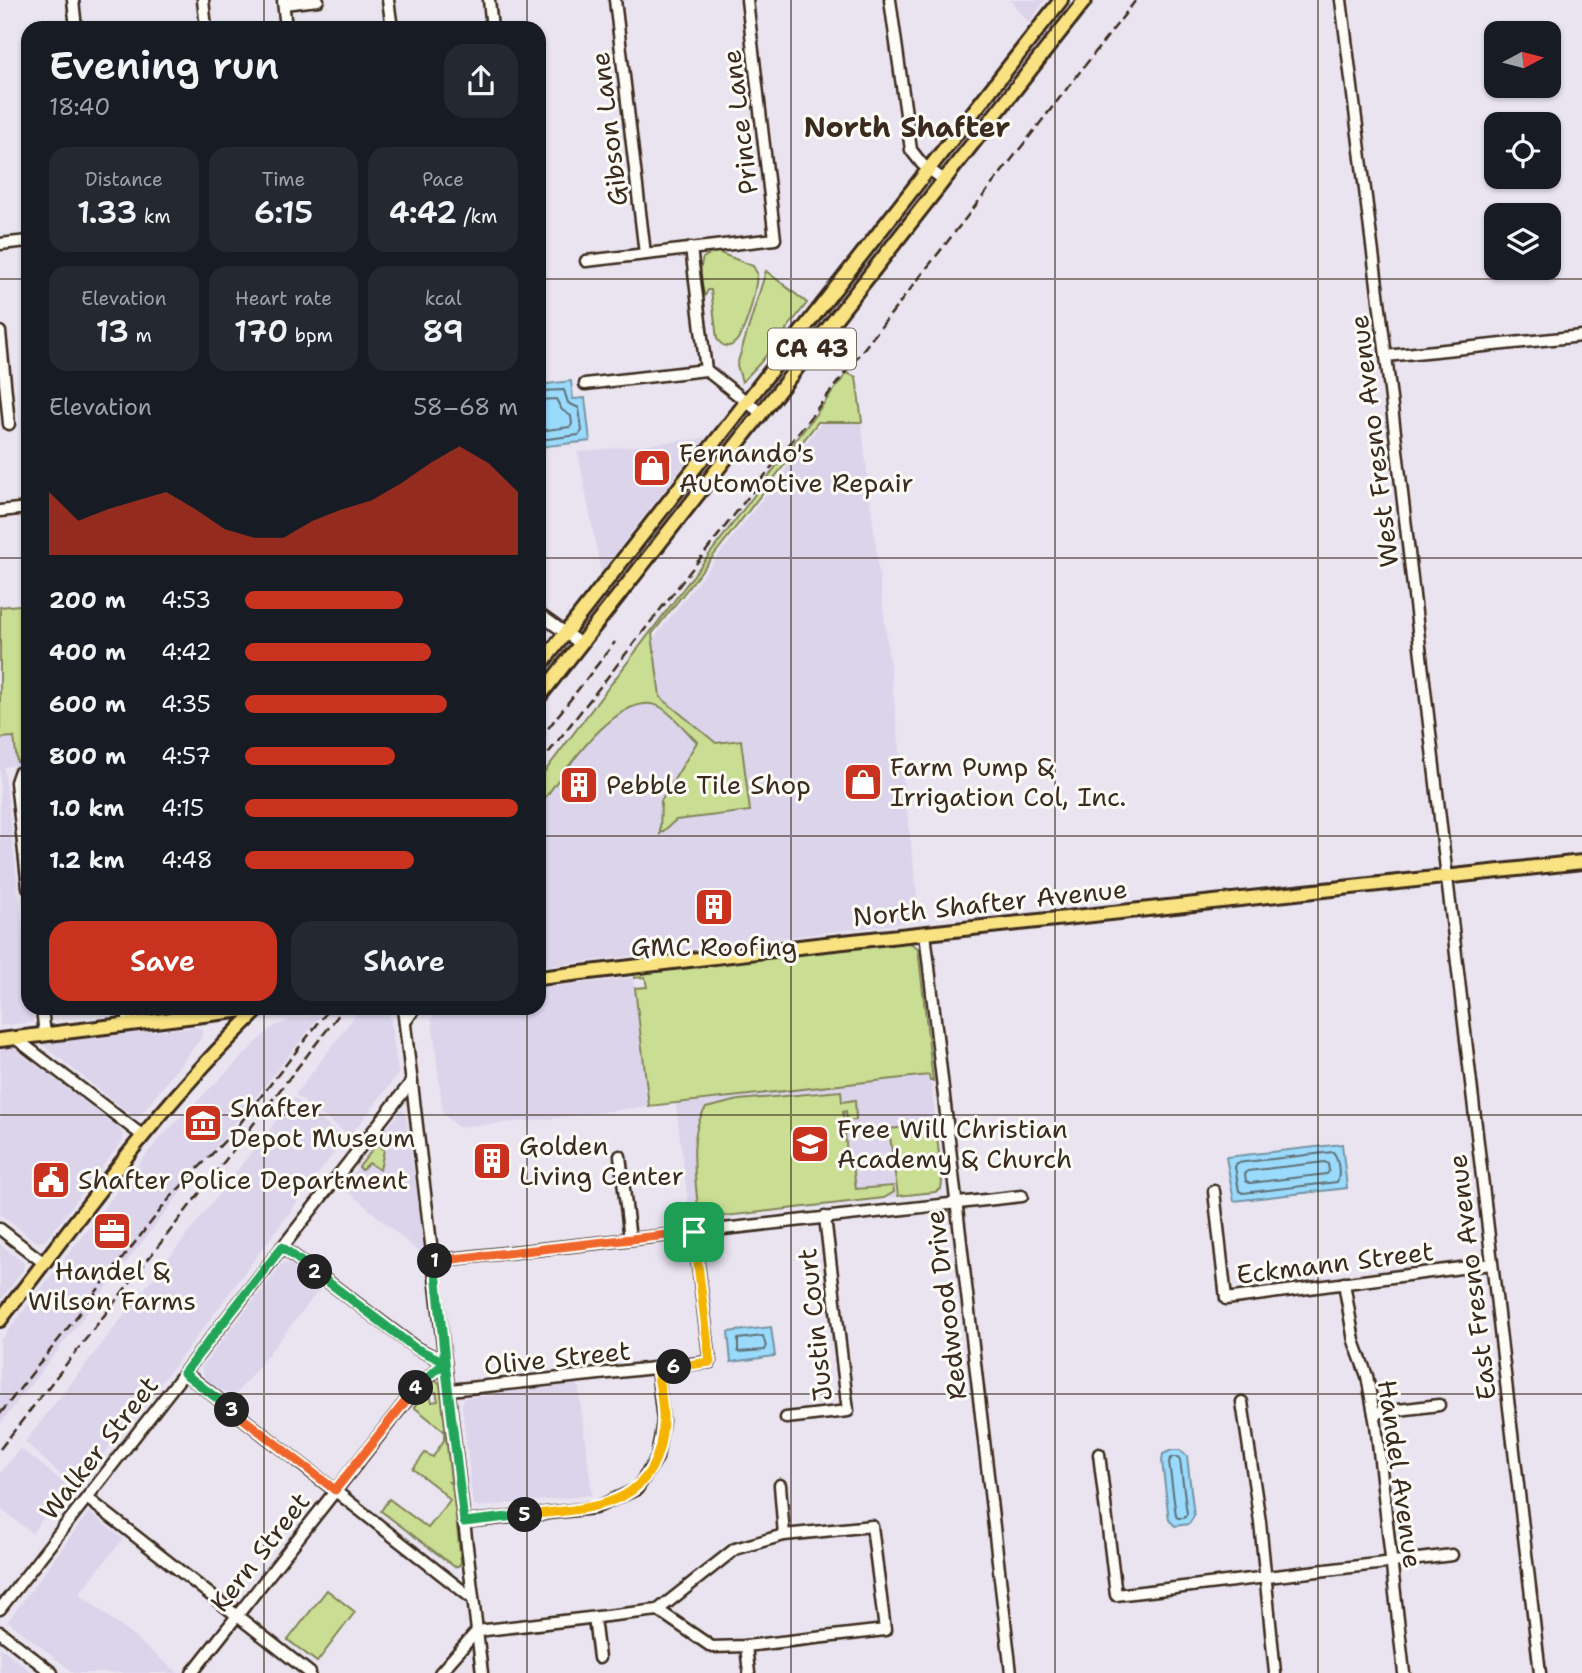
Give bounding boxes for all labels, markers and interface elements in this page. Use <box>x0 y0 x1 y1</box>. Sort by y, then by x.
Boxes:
north arrow <box>1484 21 1561 98</box>
map controls <box>1484 21 1561 280</box>
text: Evening run <box>49 40 279 91</box>
button: share <box>444 44 518 118</box>
street label: Prince Lane <box>713 48 766 197</box>
street label: Gibson Lane <box>582 50 635 208</box>
text: 18:40 <box>49 92 110 122</box>
district label: North Shafter <box>804 108 1010 146</box>
button: locate <box>1484 112 1561 189</box>
text: Distance <box>85 167 163 192</box>
text: Time <box>262 167 305 192</box>
text: Pace <box>422 167 464 192</box>
text: 1.33 <box>77 192 137 233</box>
text: 6:15 <box>254 192 313 233</box>
text: 4:42 <box>389 192 457 233</box>
button: layers <box>1484 203 1561 280</box>
text: km <box>137 204 171 229</box>
text: /km <box>457 204 498 229</box>
text: Elevation <box>81 286 166 311</box>
text: Heart rate <box>235 286 332 311</box>
text: kcal <box>425 286 462 311</box>
text: 13 <box>96 311 129 352</box>
text: 170 <box>234 311 288 352</box>
text: 89 <box>423 311 464 352</box>
street label: West Fresno Avenue <box>1341 313 1406 569</box>
text: m <box>129 323 152 348</box>
text: bpm <box>288 323 333 348</box>
road number: CA 43 <box>768 328 856 370</box>
text: Elevation <box>49 392 152 422</box>
text: 58–68 m <box>413 392 518 422</box>
place label: Fernando's Automotive Repair <box>679 435 914 500</box>
shop icon: Fernando's Automotive Repair <box>631 447 673 489</box>
text: 200 m <box>49 585 126 615</box>
text: 4:53 <box>161 585 211 615</box>
text: 400 m <box>49 637 126 667</box>
text: 4:42 <box>161 637 212 667</box>
text: 600 m <box>49 689 126 719</box>
text: 4:35 <box>161 689 211 719</box>
text: 800 m <box>49 741 126 771</box>
text: 4:57 <box>161 741 211 771</box>
place label: Farm Pump & Irrigation Col, Inc. <box>890 749 1126 814</box>
shop icon: Farm Pump & Irrigation Col, Inc. <box>842 761 884 803</box>
building icon: Pebble Tile Shop <box>558 764 600 806</box>
place label: Pebble Tile Shop <box>606 767 811 802</box>
text: 1.0 km <box>49 793 124 823</box>
text: 4:15 <box>161 793 204 823</box>
text: 1.2 km <box>49 845 125 875</box>
text: 4:48 <box>161 845 213 875</box>
street label: North Shafter Avenue <box>851 871 1129 934</box>
building icon: GMC Roofing <box>693 886 735 928</box>
button: Save <box>49 921 277 1001</box>
button: Share <box>291 921 518 1001</box>
place label: GMC Roofing <box>631 929 797 964</box>
place label: Shafter Depot Museum <box>230 1090 416 1155</box>
museum icon: Shafter Depot Museum <box>182 1102 224 1144</box>
place label: Free Will Christian Academy & Church <box>837 1111 1072 1176</box>
school or university icon: Free Will Christian Academy & Church <box>789 1123 831 1165</box>
place label: Golden Living Center <box>519 1128 684 1193</box>
building icon: Golden Living Center <box>471 1140 513 1182</box>
street label: East Fresno Avenue <box>1439 1152 1504 1402</box>
public building icon: Shafter Police Department <box>30 1159 72 1201</box>
place label: Shafter Police Department <box>78 1162 408 1197</box>
pin <box>664 1202 724 1262</box>
street label: Redwood Drive <box>916 1208 975 1402</box>
office icon: Handel & Wilson Farms <box>91 1210 133 1252</box>
icon: arrive <box>675 1213 713 1251</box>
street label: Eckmann Street <box>1234 1233 1435 1292</box>
pin: 1 <box>418 1244 452 1278</box>
street label: Justin Court <box>789 1247 840 1403</box>
text: 1 <box>430 1248 439 1273</box>
place label: Handel & Wilson Farms <box>28 1253 196 1318</box>
pin: 2 <box>298 1254 332 1290</box>
text: 2 <box>308 1259 321 1284</box>
street label: Olive Street <box>482 1332 632 1383</box>
pin: 6 <box>656 1350 692 1384</box>
text: 6 <box>667 1354 680 1379</box>
street label: Walker Street <box>31 1368 166 1527</box>
pin: 4 <box>398 1370 434 1406</box>
text: 4 <box>409 1375 422 1400</box>
street label: Handel Avenue <box>1370 1377 1431 1570</box>
pin: 3 <box>215 1392 250 1428</box>
text: 3 <box>225 1397 238 1422</box>
street label: Kern Street <box>202 1485 317 1619</box>
pin: 5 <box>508 1498 542 1532</box>
text: 5 <box>519 1502 530 1527</box>

